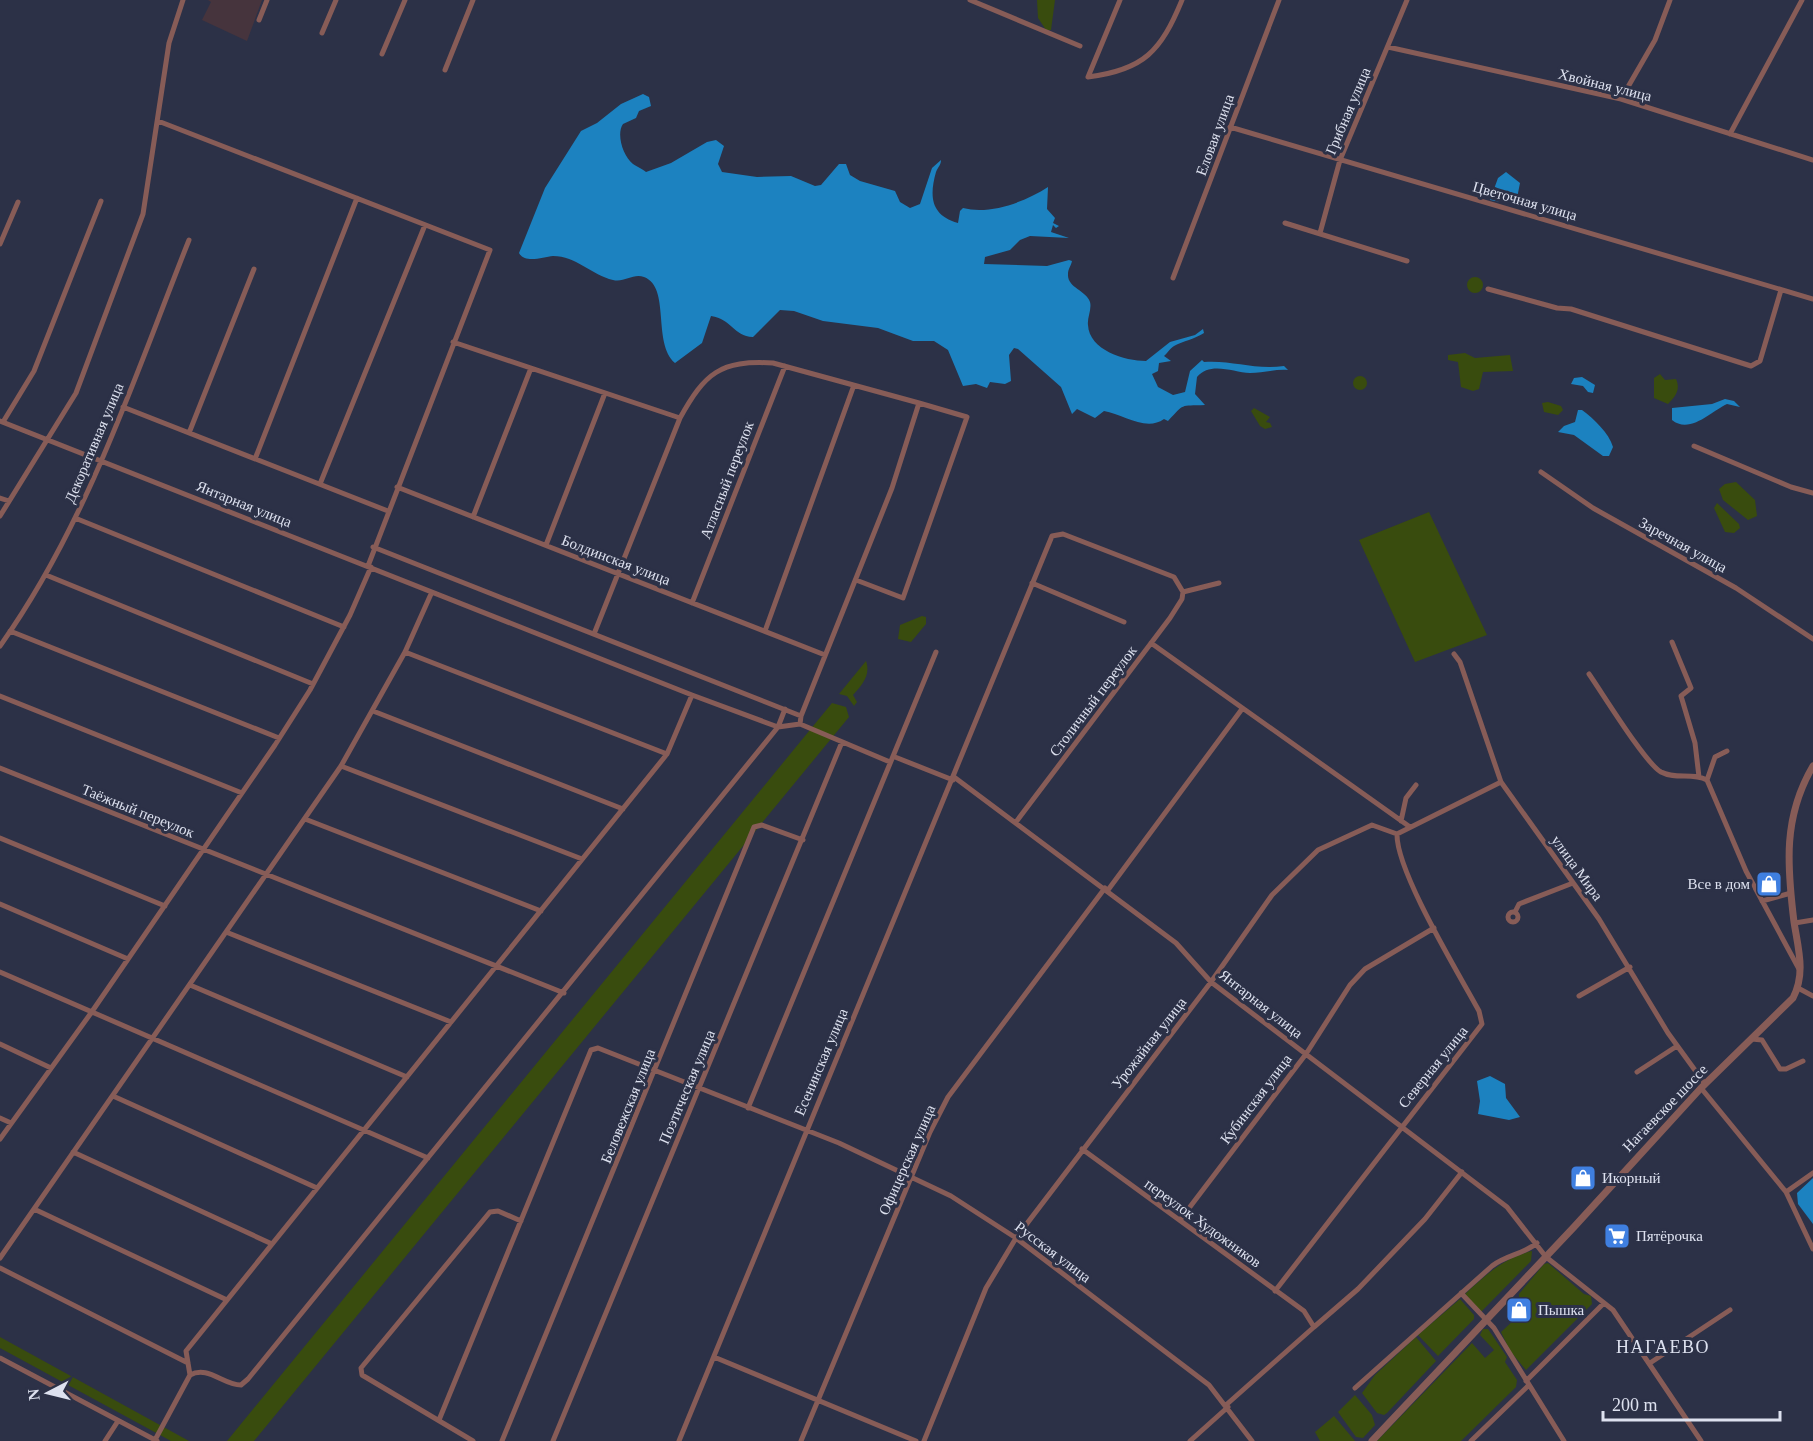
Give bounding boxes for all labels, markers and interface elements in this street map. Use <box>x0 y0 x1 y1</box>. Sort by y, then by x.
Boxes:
street label: Грибная улица <box>1322 65 1374 157</box>
street label: Хвойная улица <box>1557 66 1654 104</box>
street label: Еловая улица <box>1193 92 1237 178</box>
street label: Цветочная улица <box>1471 178 1579 224</box>
street label: Декоративная улица <box>61 380 127 505</box>
street label: Атласный переулок <box>697 418 757 541</box>
street label: Янтарная улица <box>194 478 294 531</box>
street label: Заречная улица <box>1636 514 1730 576</box>
street label: Болдинская улица <box>559 532 673 588</box>
street label: Столичный переулок <box>1046 642 1140 759</box>
street label: Таёжный переулок <box>79 781 197 841</box>
street label: улица Мира <box>1548 832 1606 904</box>
shop icon: Все в дом <box>1754 869 1784 899</box>
place label: Все в дом <box>1688 876 1750 892</box>
street label: Янтарная улица <box>1216 967 1306 1042</box>
street label: Урожайная улица <box>1108 994 1190 1092</box>
street label: Есенинская улица <box>791 1006 851 1118</box>
street label: Северная улица <box>1395 1023 1471 1111</box>
street label: Поэтическая улица <box>656 1027 718 1146</box>
street label: Беловежская улица <box>598 1046 658 1166</box>
street label: Кубинская улица <box>1217 1051 1295 1147</box>
street label: Нагаевское шоссе <box>1619 1061 1711 1155</box>
street label: Офицерская улица <box>876 1102 939 1218</box>
shop icon: Икорный <box>1568 1163 1598 1193</box>
place label: Икорный <box>1602 1170 1661 1186</box>
street label: переулок Художников <box>1142 1175 1264 1271</box>
street label: Русская улица <box>1012 1218 1094 1286</box>
supermarket icon: Пятёрочка <box>1602 1221 1632 1251</box>
place label: Пятёрочка <box>1636 1228 1703 1244</box>
shop icon: Пышка <box>1504 1295 1534 1325</box>
place label: Пышка <box>1538 1302 1585 1318</box>
district label: НАГАЕВО <box>1616 1337 1710 1357</box>
north arrow <box>18 1363 78 1423</box>
scale bar <box>1603 1384 1780 1422</box>
text: N <box>24 1388 43 1402</box>
text: 200 m <box>1612 1395 1658 1415</box>

